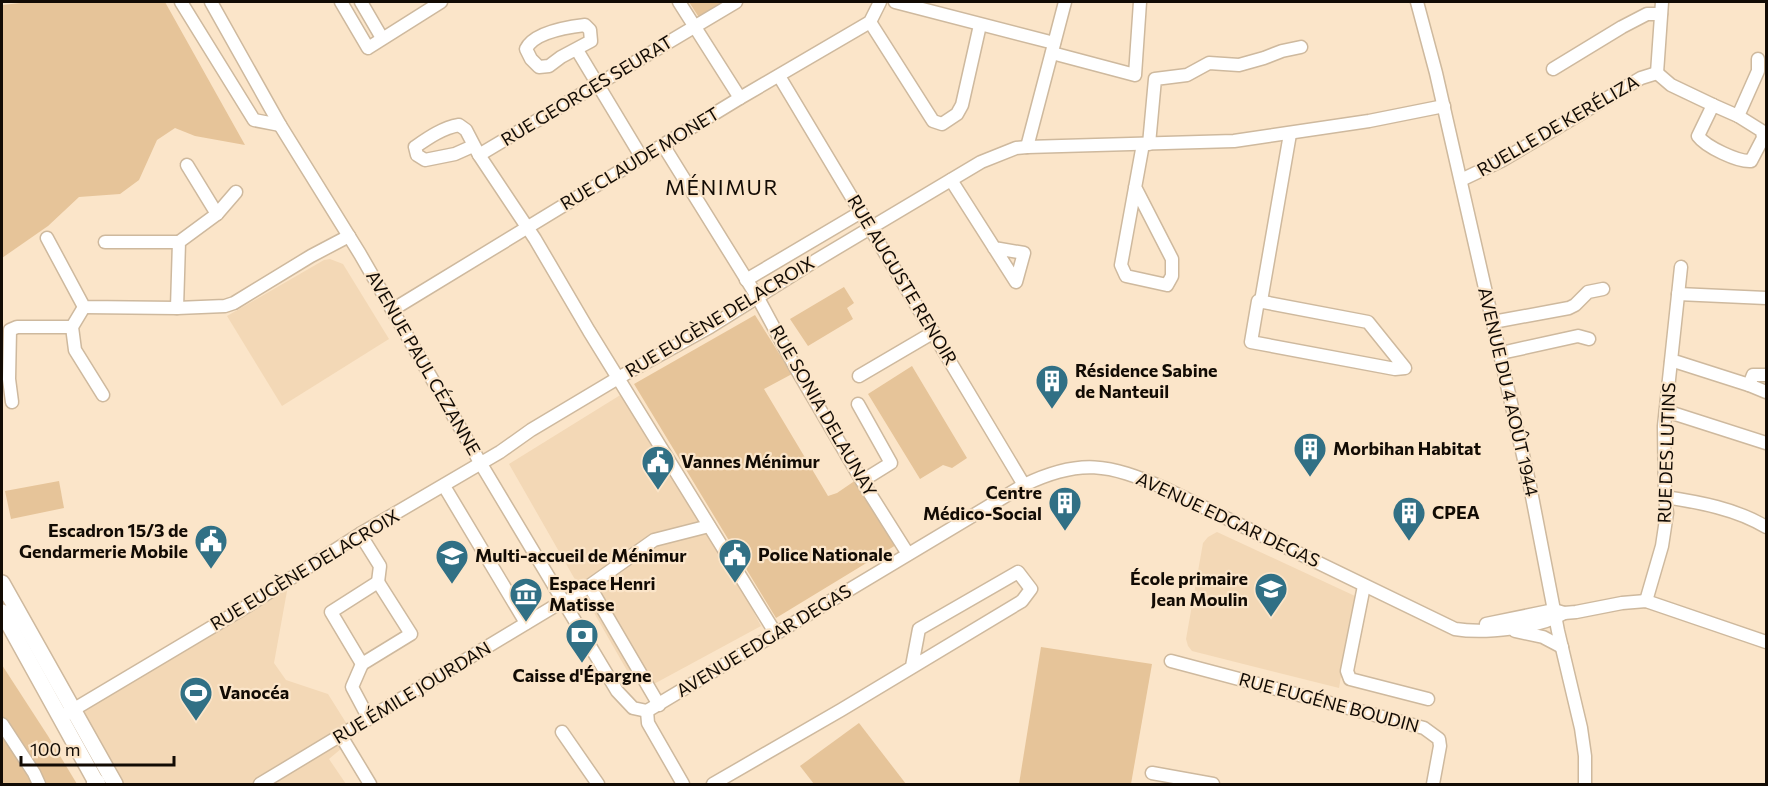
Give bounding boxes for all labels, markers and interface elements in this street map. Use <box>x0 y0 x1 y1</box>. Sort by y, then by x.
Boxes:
street label: RUE GEORGES SEURAT <box>497 30 676 150</box>
street label: RUELLE DE KERÉLIZA <box>1473 70 1642 180</box>
street label: RUE CLAUDE MONET <box>556 102 723 214</box>
district label: MÉNIMUR <box>665 174 779 199</box>
street label: RUE AUGUSTE RENOIR <box>843 190 962 368</box>
street label: RUE EUGÈNE DELACROIX <box>621 251 818 381</box>
street label: AVENUE PAUL CÉZANNE <box>362 266 486 459</box>
street label: AVENUE DU 4 AOÛT 1944 <box>1474 285 1544 499</box>
street label: RUE SONIA DELAUNAY <box>766 321 882 500</box>
place label: Résidence Sabine de Nanteuil <box>1075 359 1218 402</box>
building icon: Résidence Sabine de Nanteuil <box>1034 363 1070 410</box>
street label: RUE DES LUTINS <box>1653 382 1679 524</box>
building icon: Morbihan Habitat <box>1292 431 1328 478</box>
place label: Morbihan Habitat <box>1333 437 1482 459</box>
public building icon: Vannes Ménimur <box>640 444 676 491</box>
place label: Vannes Ménimur <box>681 450 821 472</box>
street label: AVENUE EDGAR DEGAS <box>1133 467 1324 571</box>
place label: Centre Médico-Social <box>923 481 1042 524</box>
building icon: Centre Médico-Social <box>1047 485 1083 532</box>
building icon: CPEA <box>1391 495 1427 542</box>
place label: CPEA <box>1432 501 1480 523</box>
street label: RUE EUGÈNE DELACROIX <box>206 504 403 634</box>
place label: Escadron 15/3 de Gendarmerie Mobile <box>19 519 188 562</box>
public building icon: Escadron 15/3 de Gendarmerie Mobile <box>193 523 229 570</box>
public building icon: Police Nationale <box>717 537 753 584</box>
school or university icon: Multi-accueil de Ménimur <box>434 538 470 585</box>
place label: Police Nationale <box>758 543 892 565</box>
place label: Multi-accueil de Ménimur <box>475 544 687 566</box>
place label: École primaire Jean Moulin <box>1130 567 1248 610</box>
school or university icon: École primaire Jean Moulin <box>1253 571 1289 618</box>
place label: Espace Henri Matisse <box>549 572 656 615</box>
museum icon: Espace Henri Matisse <box>508 576 544 623</box>
street label: AVENUE EDGAR DEGAS <box>672 579 855 701</box>
bank icon: Caisse d'Épargne <box>564 617 600 664</box>
street label: RUE ÉMILE JOURDAN <box>329 636 494 748</box>
place label: Caisse d'Épargne <box>512 664 652 686</box>
street label: RUE EUGÉNE BOUDIN <box>1237 667 1422 737</box>
sports icon: Vanocéa <box>178 675 214 722</box>
place label: Vanocéa <box>219 681 289 703</box>
scale bar <box>21 729 174 767</box>
text: 100 m <box>30 738 80 760</box>

